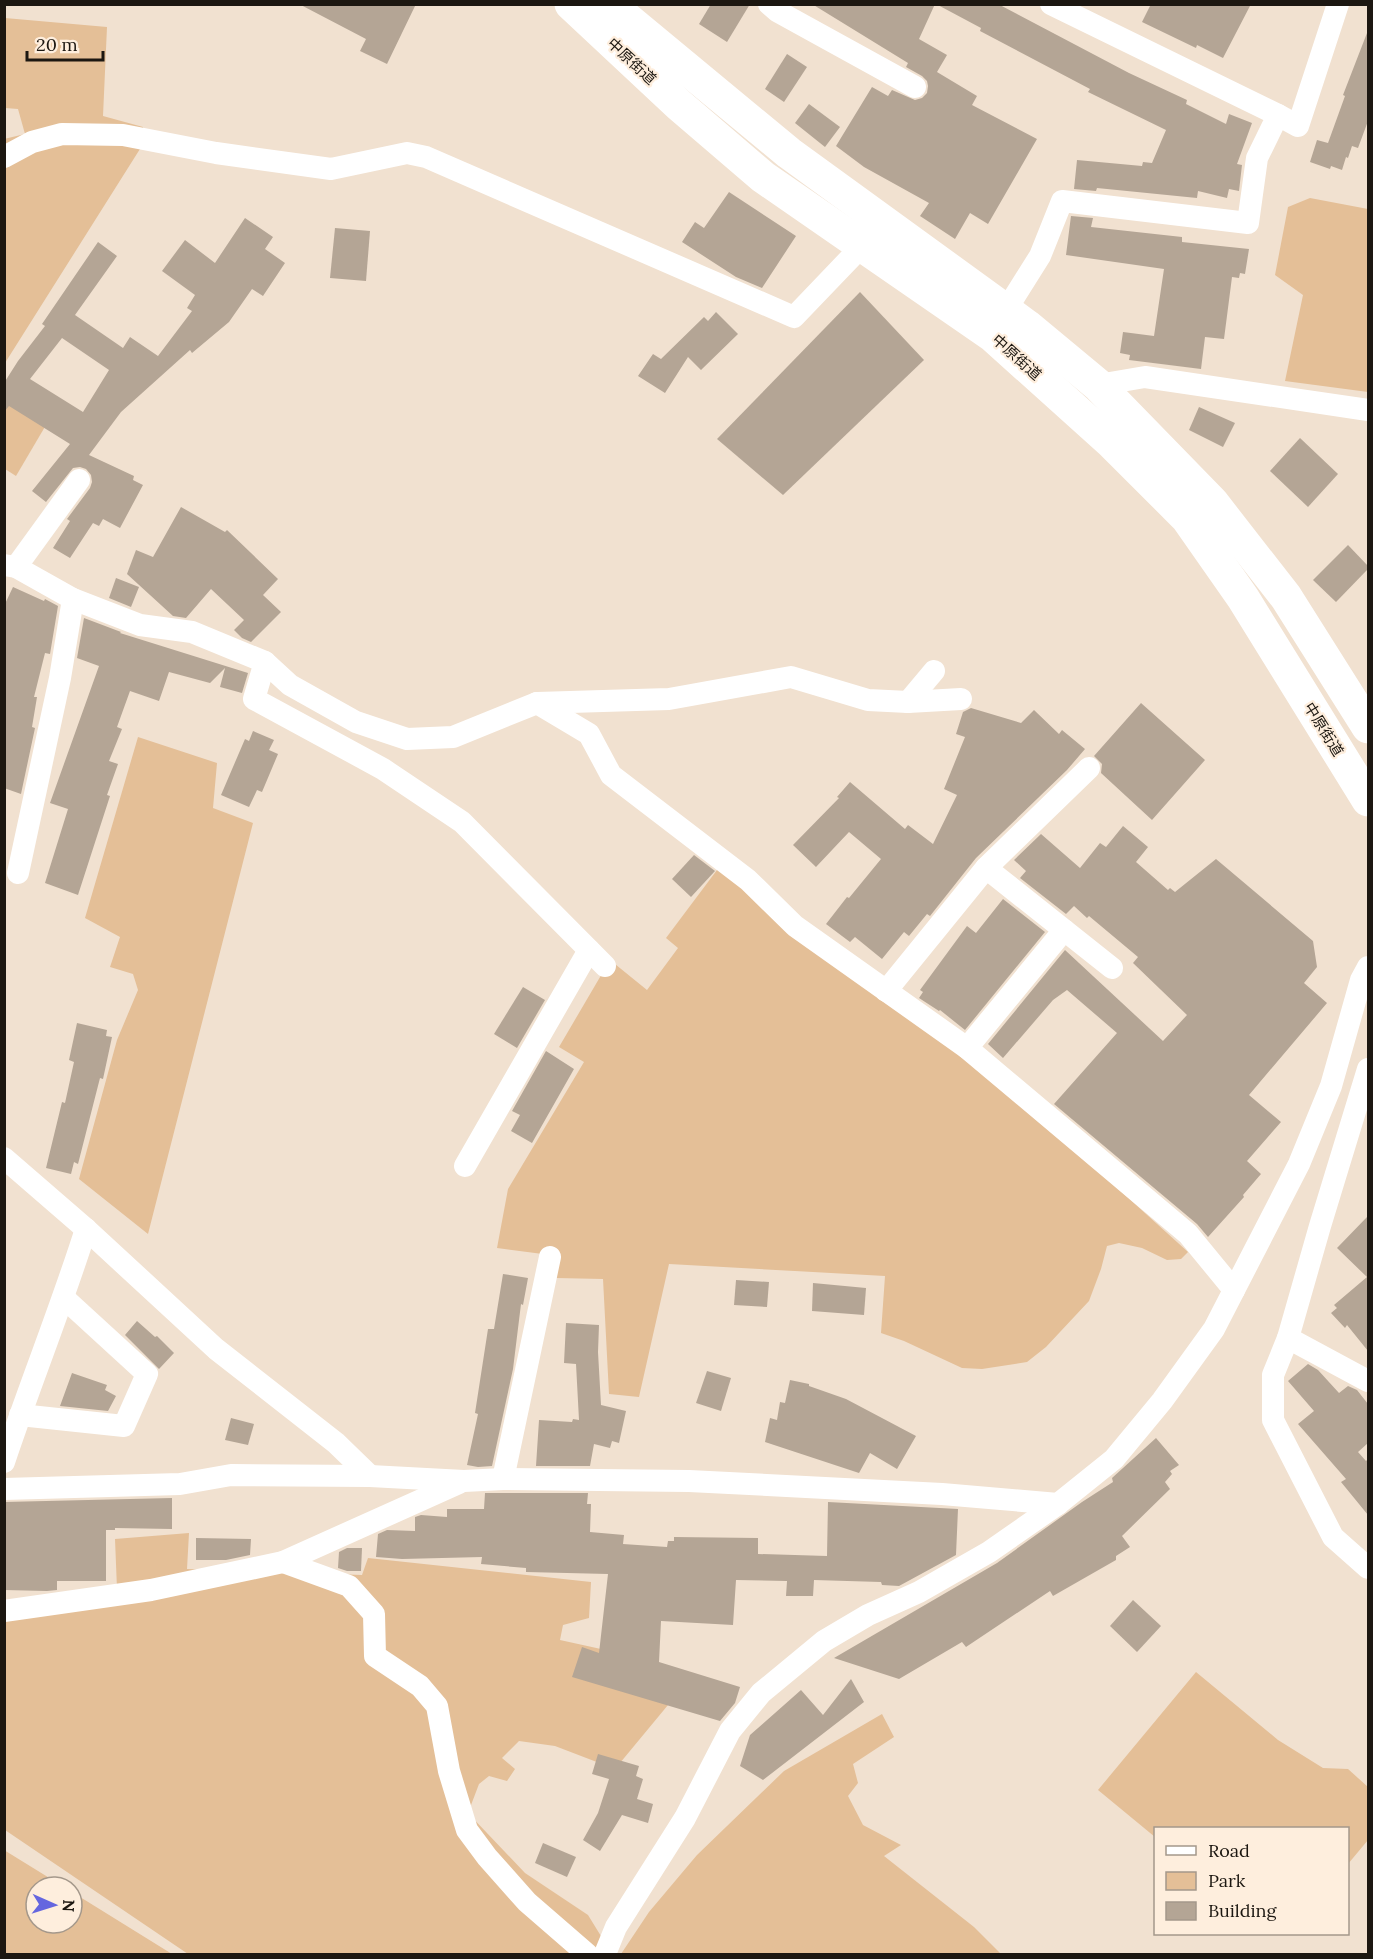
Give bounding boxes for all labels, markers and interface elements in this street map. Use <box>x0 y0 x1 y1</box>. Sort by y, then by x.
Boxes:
scale bar <box>27 24 104 62</box>
text: 20 m <box>36 33 78 56</box>
street label: 中原街道 <box>604 34 660 88</box>
street label: 中原街道 <box>988 330 1046 384</box>
street label: 中原街道 <box>1300 699 1348 759</box>
legend <box>1154 1827 1349 1935</box>
text: Road <box>1208 1839 1250 1862</box>
text: Park <box>1208 1869 1246 1892</box>
north arrow <box>24 1875 84 1935</box>
text: N <box>59 1899 79 1912</box>
text: Building <box>1208 1899 1278 1922</box>

